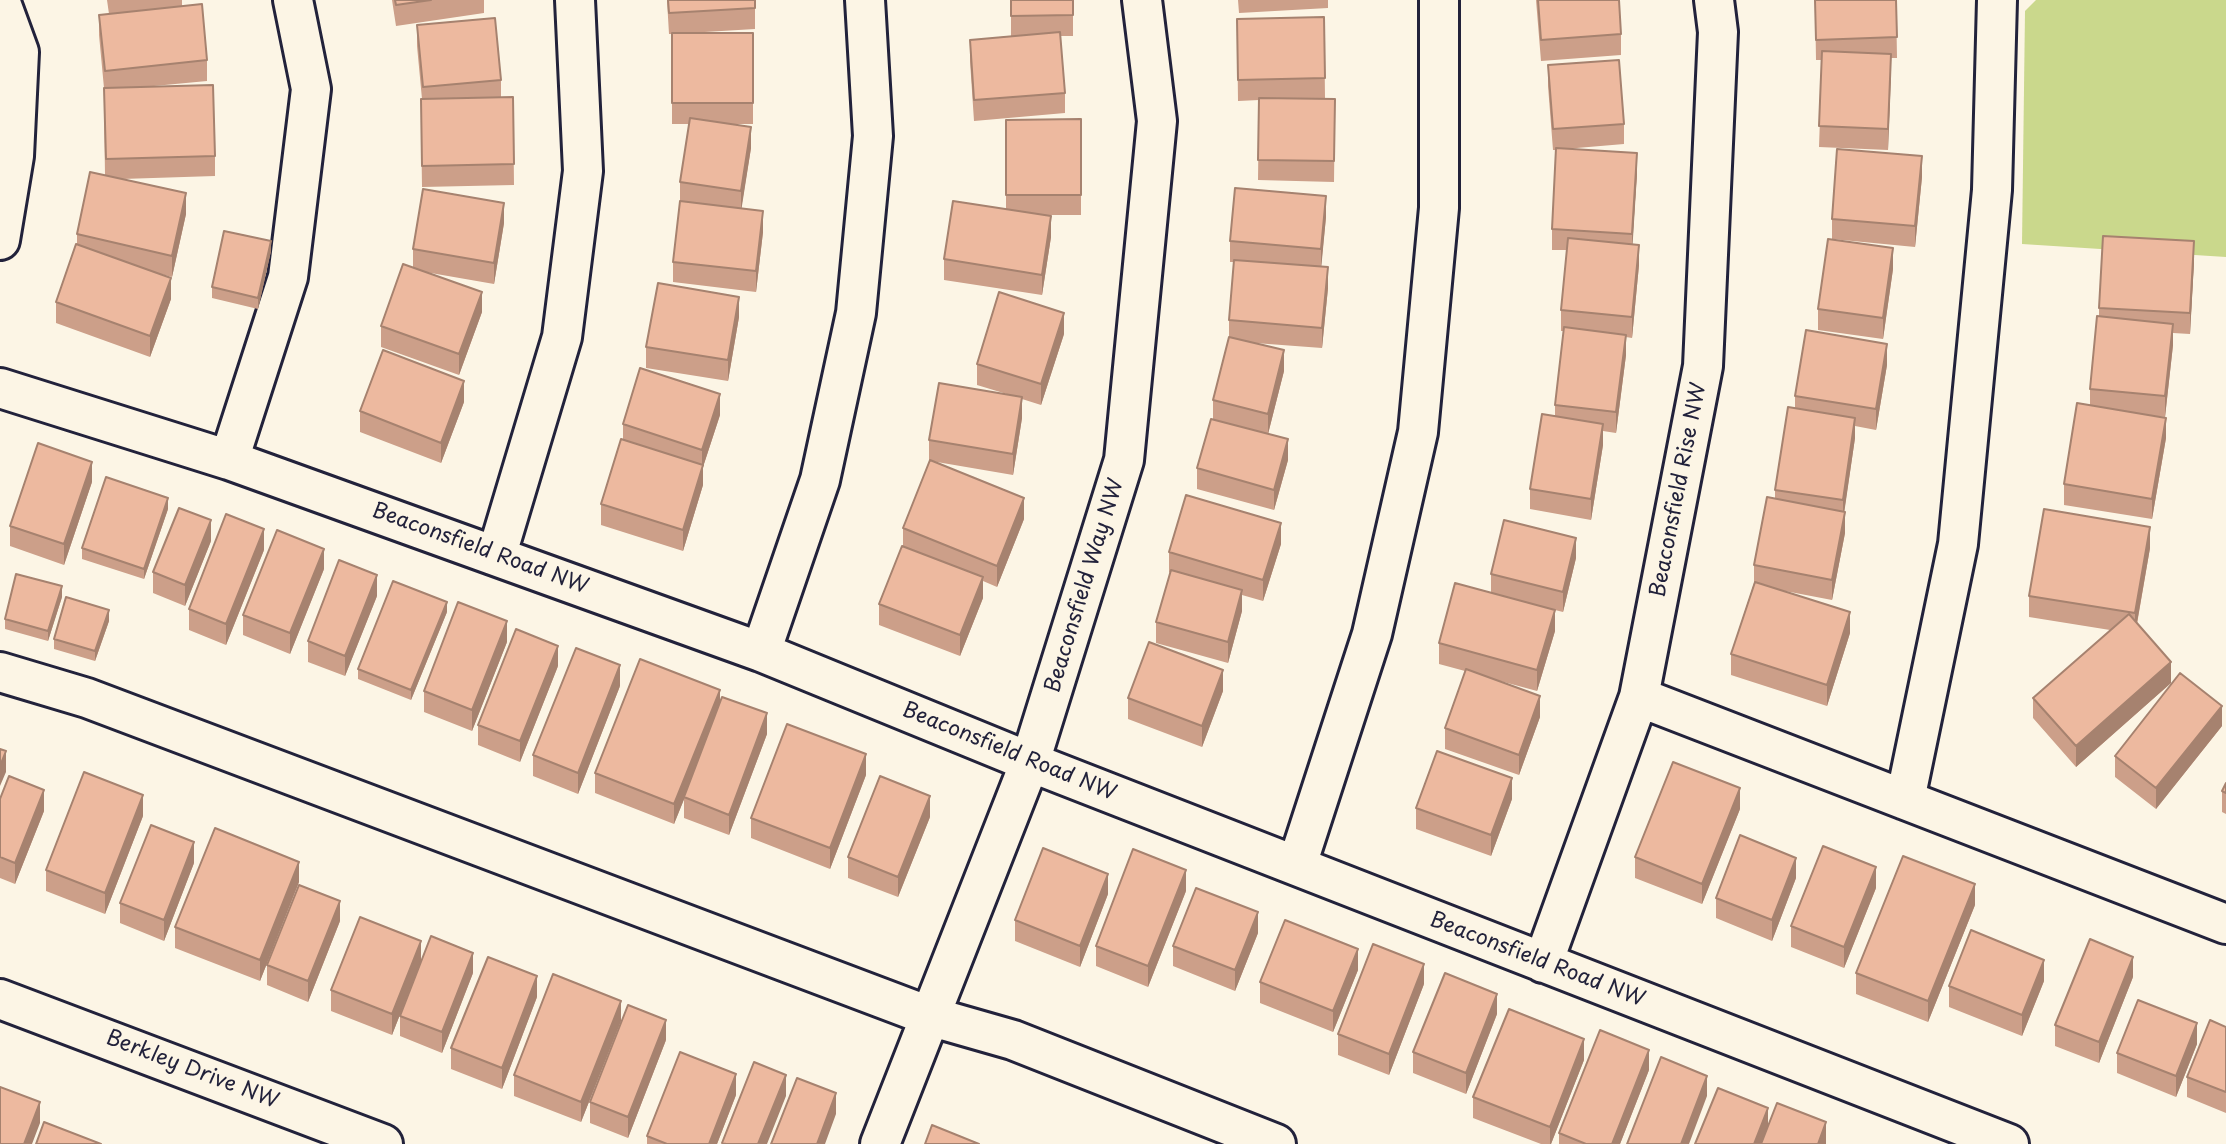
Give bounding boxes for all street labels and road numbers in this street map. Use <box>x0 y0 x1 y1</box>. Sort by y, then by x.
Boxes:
street label: Beaconsfield Rise NW <box>1646 381 1712 599</box>
street label: Beaconsfield Way NW <box>1040 476 1130 696</box>
street label: Beaconsfield Road NW <box>368 498 592 600</box>
street label: Beaconsfield Road NW <box>899 698 1119 806</box>
street label: Beaconsfield Road NW <box>1426 907 1648 1013</box>
street label: Berkley Drive NW <box>102 1025 282 1115</box>

